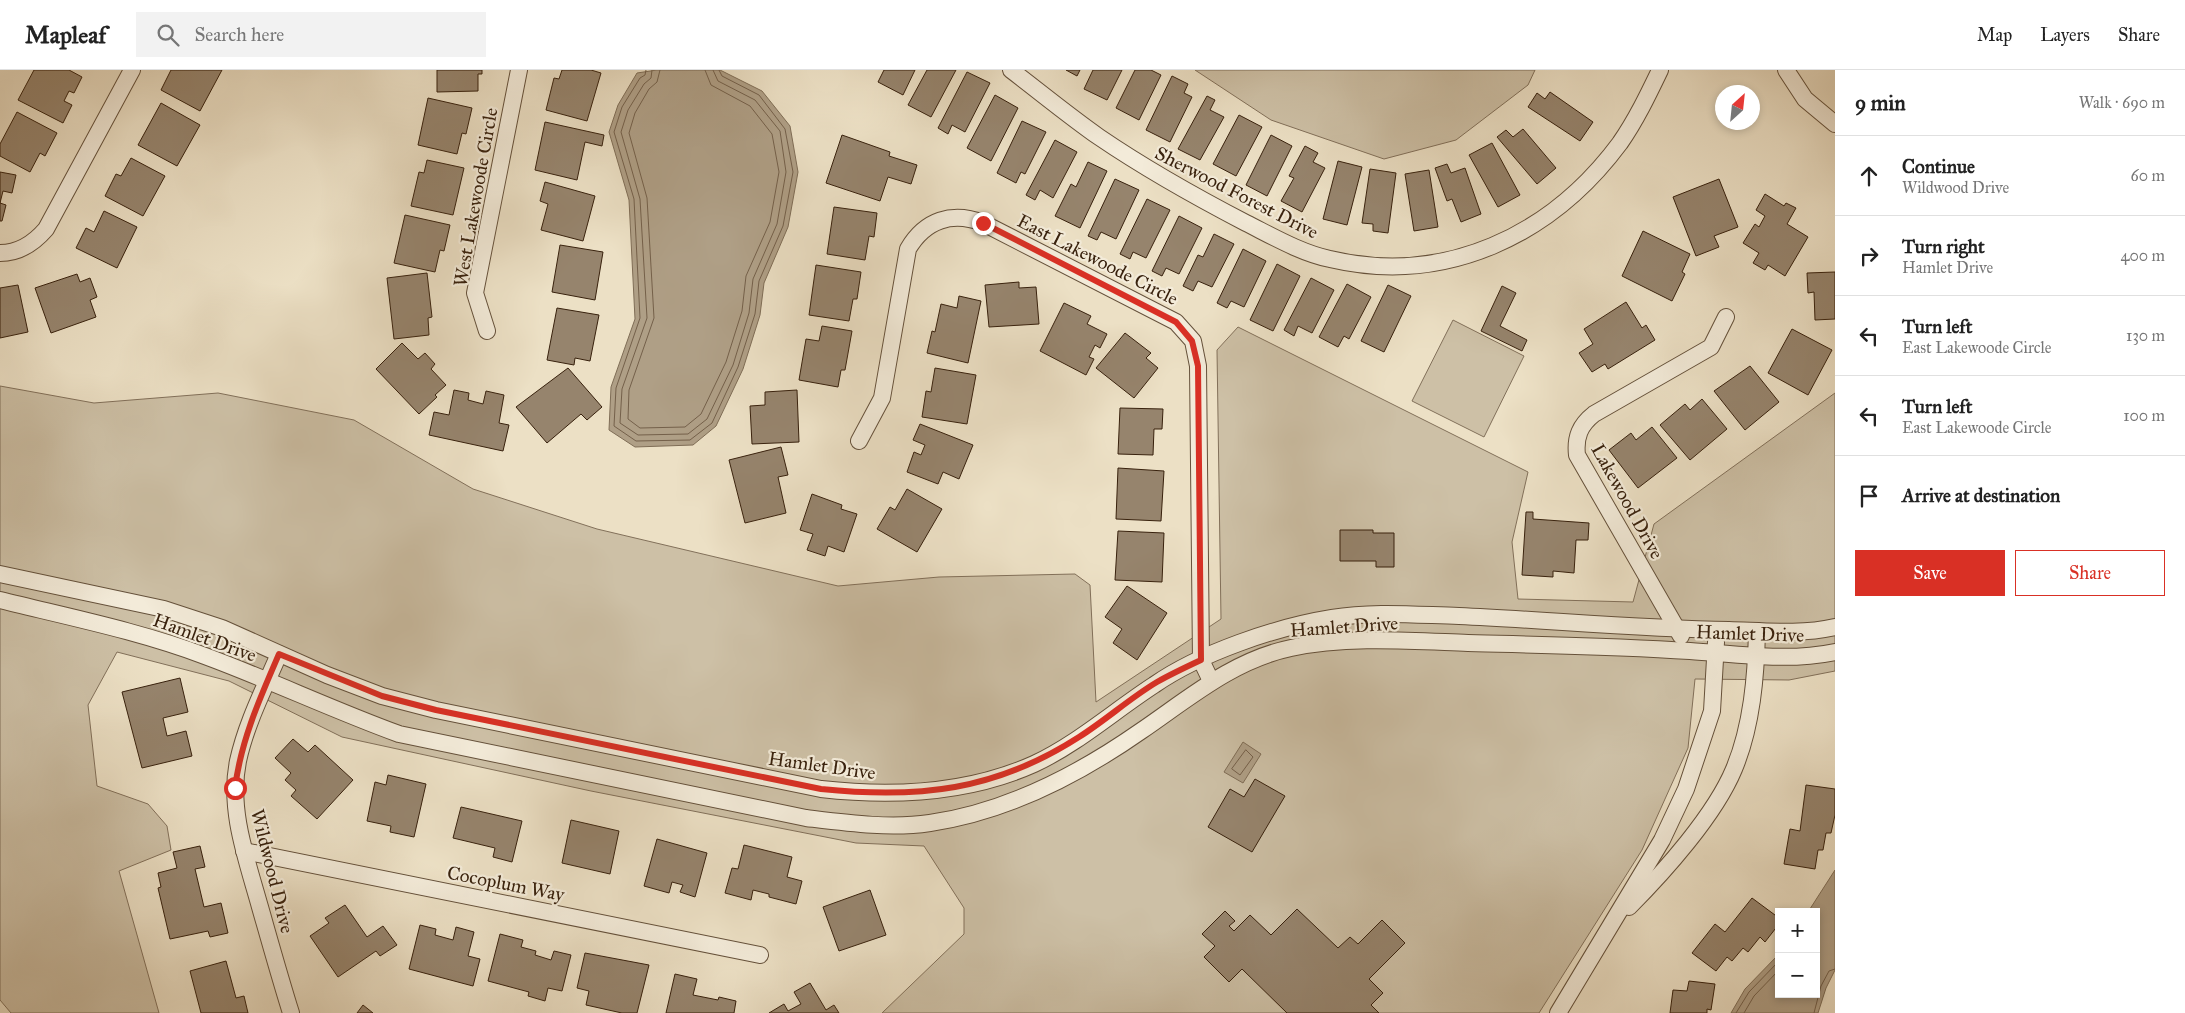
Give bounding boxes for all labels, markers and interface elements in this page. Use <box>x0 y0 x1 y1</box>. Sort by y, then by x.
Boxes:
search box <box>136 12 486 57</box>
text: Mapleaf <box>25 20 106 50</box>
icon: search <box>154 21 182 49</box>
text: Search here <box>194 23 284 46</box>
text: Map <box>1977 24 2012 46</box>
text: Layers <box>2040 24 2090 46</box>
text: Share <box>2118 24 2160 46</box>
north arrow <box>1715 85 1760 130</box>
text: 9 min <box>1855 90 1906 116</box>
text: Walk · 690 m <box>2079 93 2165 112</box>
street label: West Lakewoode Circle <box>448 106 503 288</box>
street label: Sherwood Forest Drive <box>1151 141 1322 244</box>
text: Continue <box>1902 155 1975 178</box>
icon: ahead <box>1855 162 1883 190</box>
text: 60 m <box>2131 166 2165 185</box>
text: Wildwood Drive <box>1902 178 2009 197</box>
street label: East Lakewoode Circle <box>1013 209 1182 310</box>
route end <box>972 212 995 235</box>
text: Turn right <box>1902 235 1985 258</box>
icon: right <box>1855 242 1883 270</box>
text: 400 m <box>2121 246 2165 265</box>
text: Hamlet Drive <box>1902 258 1993 277</box>
text: Turn left <box>1902 315 1972 338</box>
icon: left <box>1855 322 1883 350</box>
text: 130 m <box>2126 326 2165 345</box>
text: East Lakewoode Circle <box>1902 338 2052 357</box>
text: Turn left <box>1902 395 1972 418</box>
icon: left <box>1855 402 1883 430</box>
text: 100 m <box>2123 406 2165 425</box>
text: East Lakewoode Circle <box>1902 418 2052 437</box>
street label: Lakewood Drive <box>1586 440 1669 563</box>
icon: arrive <box>1855 482 1883 510</box>
text: Arrive at destination <box>1902 484 2060 507</box>
button: Save <box>1855 550 2005 596</box>
button: Share <box>2015 550 2165 596</box>
street label: Hamlet Drive <box>150 608 260 667</box>
street label: Hamlet Drive <box>1289 611 1399 642</box>
street label: Hamlet Drive <box>1696 620 1805 647</box>
street label: Hamlet Drive <box>767 747 877 784</box>
route start <box>224 777 247 800</box>
street label: Wildwood Drive <box>246 807 299 936</box>
street label: Cocoplum Way <box>445 861 568 906</box>
map controls <box>1775 908 1820 998</box>
button: + <box>1775 908 1820 953</box>
button: − <box>1775 953 1820 998</box>

